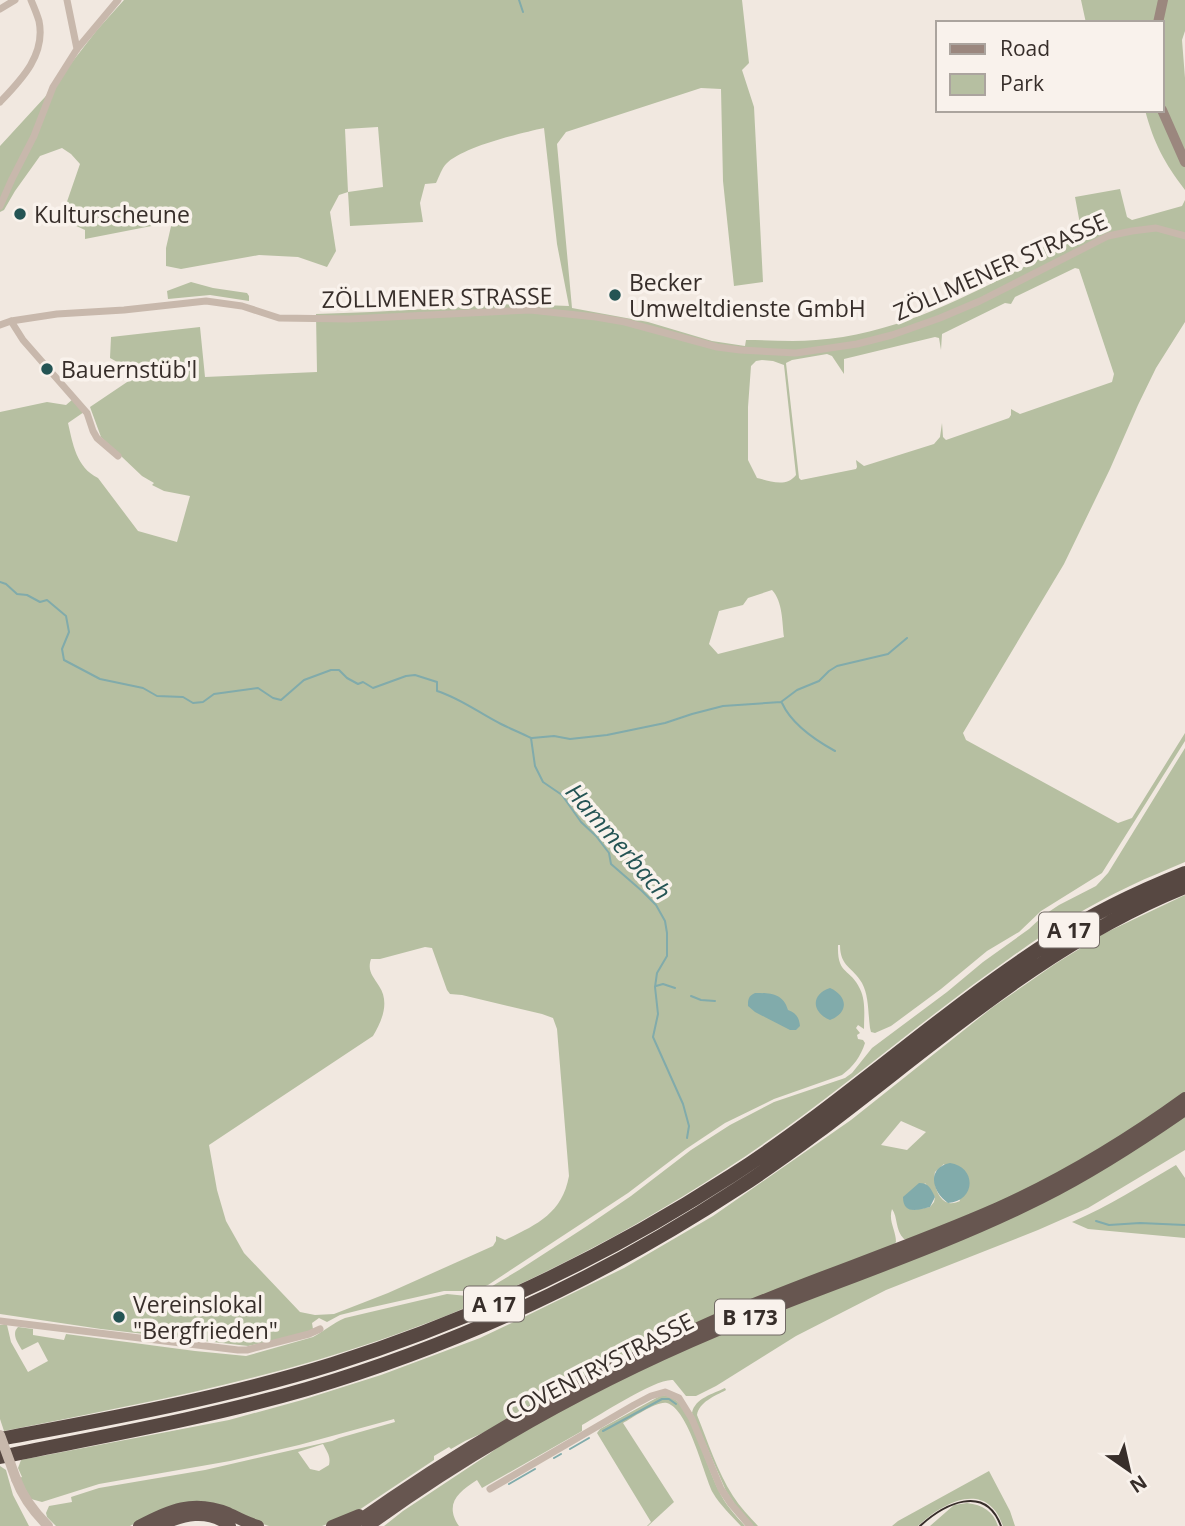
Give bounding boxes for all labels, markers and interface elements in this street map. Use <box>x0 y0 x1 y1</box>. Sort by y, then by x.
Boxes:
legend <box>936 21 1164 112</box>
text: Road <box>1000 34 1050 62</box>
text: Park <box>1000 69 1044 97</box>
place label: Kulturscheune <box>34 198 190 230</box>
street label: ZÖLLMENER STRASSE <box>888 204 1112 328</box>
marker: Kulturscheune <box>12 206 28 222</box>
place label: Becker Umweltdienste GmbH <box>629 266 866 324</box>
street label: ZÖLLMENER STRASSE <box>321 279 553 315</box>
marker: Becker Umweltdienste GmbH <box>607 287 623 303</box>
place label: Bauernstüb'l <box>61 353 197 385</box>
marker: Bauernstüb'l <box>39 361 55 377</box>
water label: Hammerbach <box>559 775 679 907</box>
road number: A 17 <box>1039 912 1099 948</box>
road number: A 17 <box>464 1286 524 1322</box>
place label: Vereinslokal "Bergfrieden" <box>133 1288 278 1346</box>
road number: B 173 <box>715 1300 785 1334</box>
street label: COVENTRYSTRASSE <box>499 1305 699 1427</box>
marker: Vereinslokal "Bergfrieden" <box>111 1309 127 1325</box>
north arrow <box>1094 1435 1164 1505</box>
text: N <box>1125 1469 1152 1499</box>

